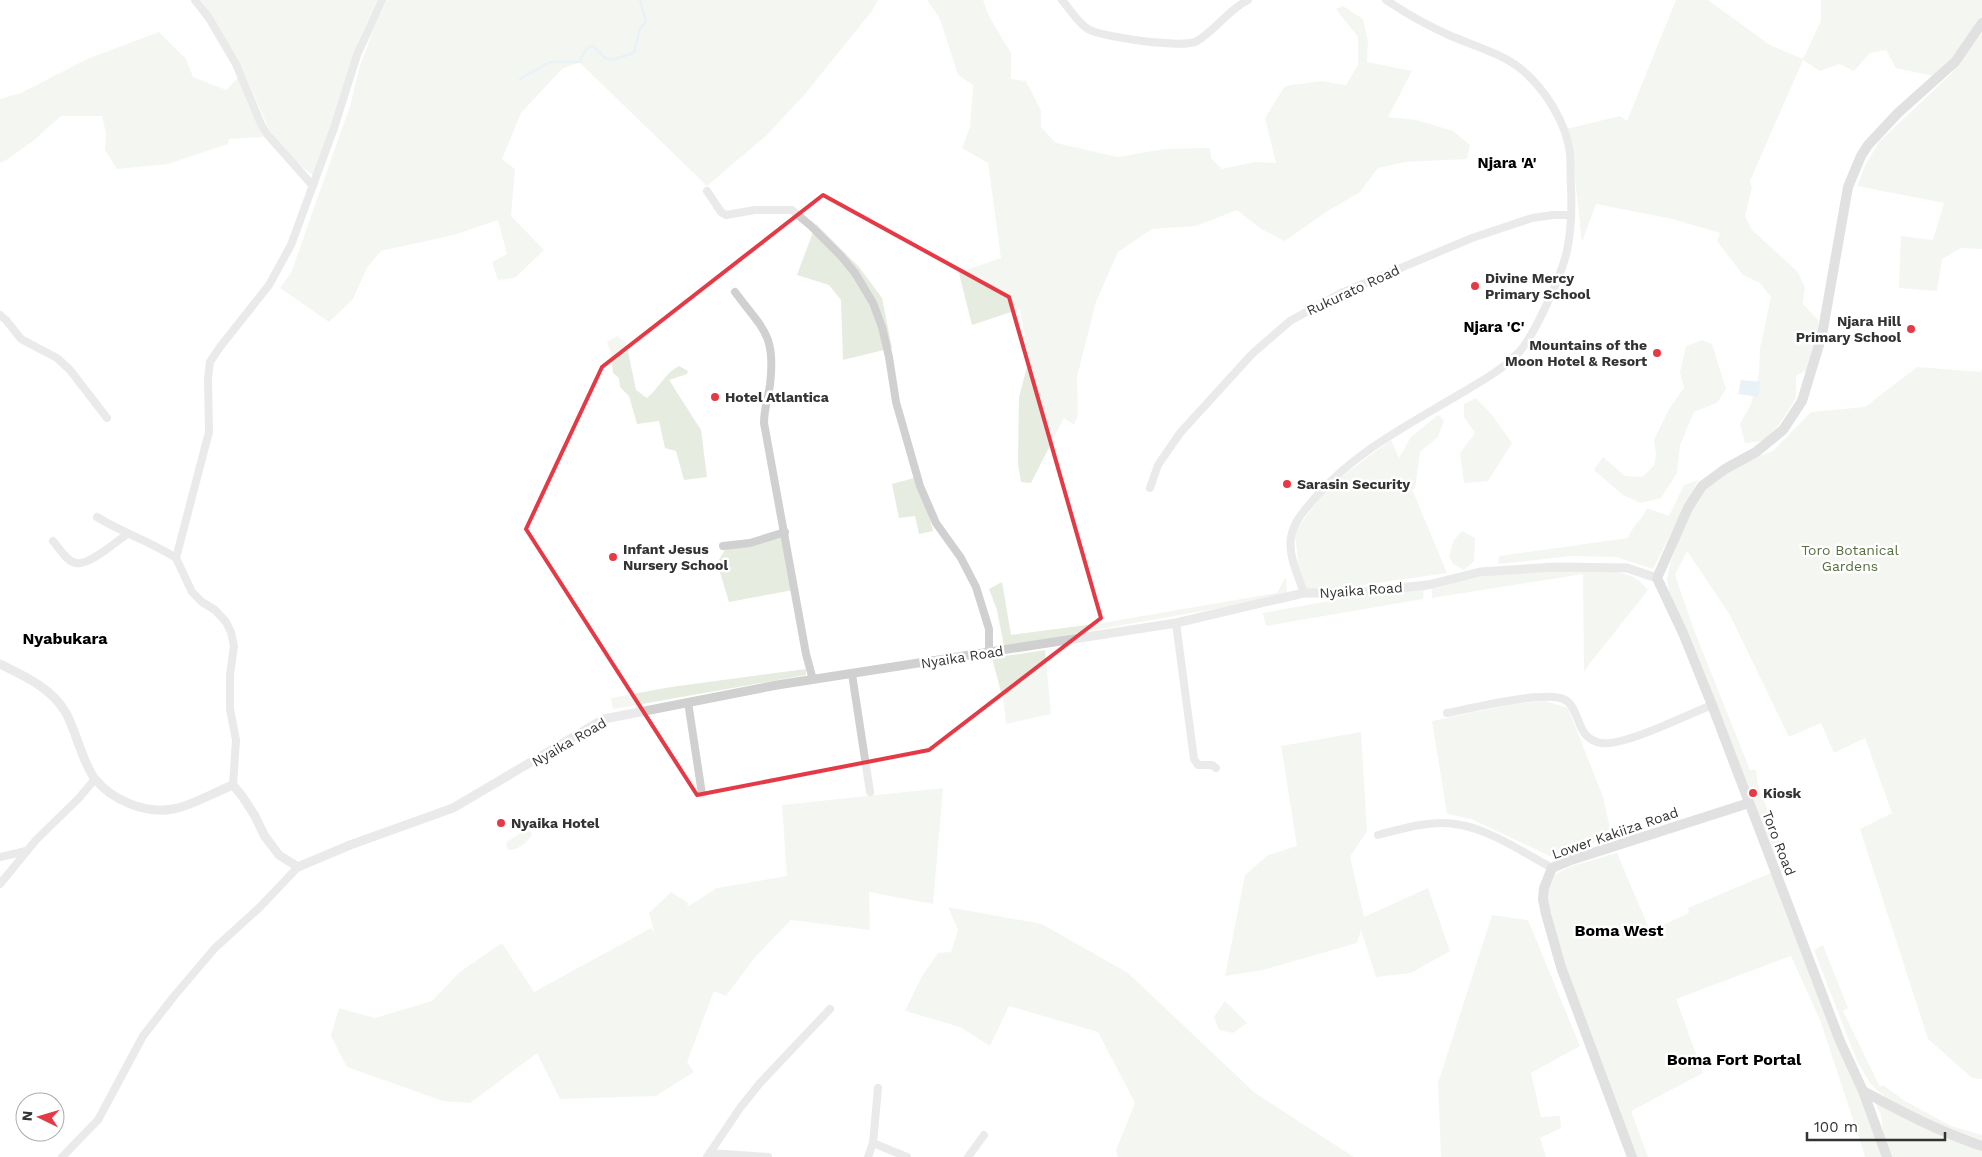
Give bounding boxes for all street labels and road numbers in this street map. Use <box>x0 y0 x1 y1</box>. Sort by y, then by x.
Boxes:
street label: Rukurato Road <box>1304 261 1402 319</box>
street label: Nyaika Road <box>1319 579 1403 601</box>
street label: Nyaika Road <box>920 643 1004 671</box>
street label: Nyaika Road <box>529 714 609 770</box>
street label: Lower Kakiiza Road <box>1550 804 1680 862</box>
street label: Toro Road <box>1759 808 1799 878</box>

